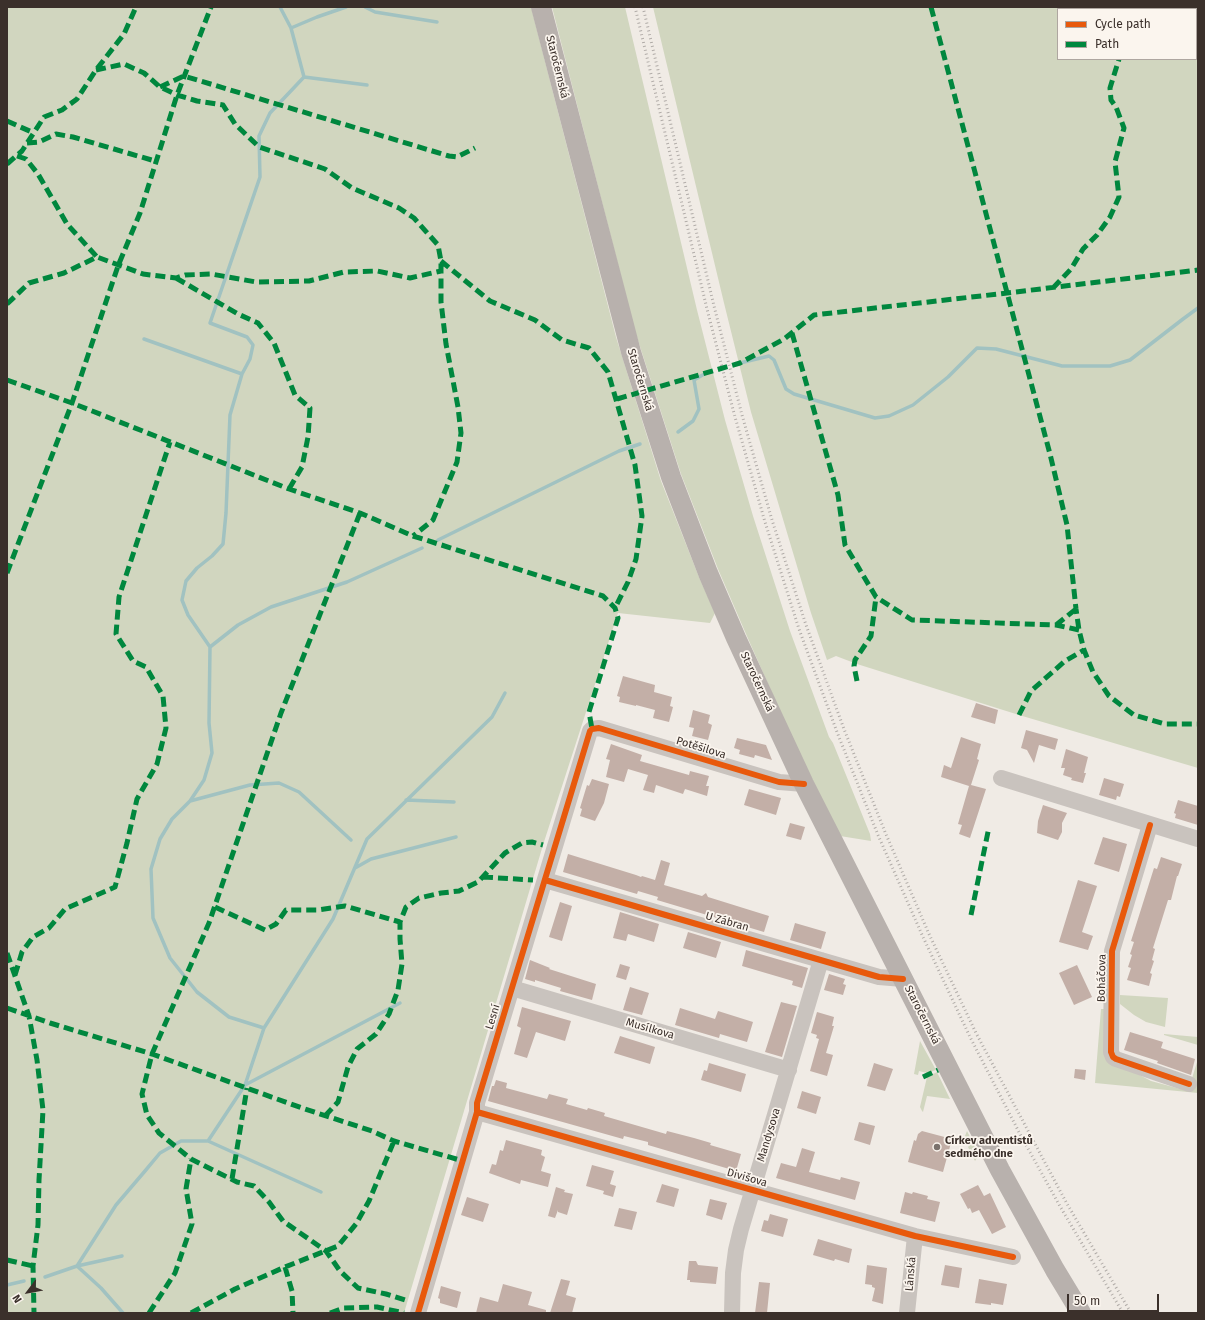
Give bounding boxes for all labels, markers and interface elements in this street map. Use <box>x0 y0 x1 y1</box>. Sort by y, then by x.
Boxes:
legend <box>1057 8 1197 60</box>
text: Cycle path <box>1095 17 1151 31</box>
street label: Staročernská <box>543 34 571 100</box>
text: Path <box>1095 37 1119 51</box>
street label: Staročernská <box>624 347 656 413</box>
street label: Staročernská <box>737 650 777 714</box>
street label: Potěšilova <box>675 734 727 762</box>
street label: U Zábran <box>704 910 750 934</box>
street label: Boháčova <box>1095 954 1109 1002</box>
street label: Staročernská <box>901 983 943 1047</box>
street label: Lesní <box>483 1003 503 1031</box>
street label: Musílkova <box>624 1016 676 1042</box>
street label: Mandysova <box>755 1106 783 1164</box>
place label: Církev adventistů sedmého dne <box>945 1134 1033 1160</box>
marker: Církev adventistů sedmého dne <box>932 1142 942 1152</box>
street label: Divišova <box>725 1166 769 1190</box>
street label: Lánská <box>903 1256 919 1292</box>
north arrow <box>8 1272 48 1312</box>
scale bar <box>1069 1286 1161 1312</box>
text: N <box>10 1292 25 1305</box>
text: 50 m <box>1074 1294 1100 1308</box>

